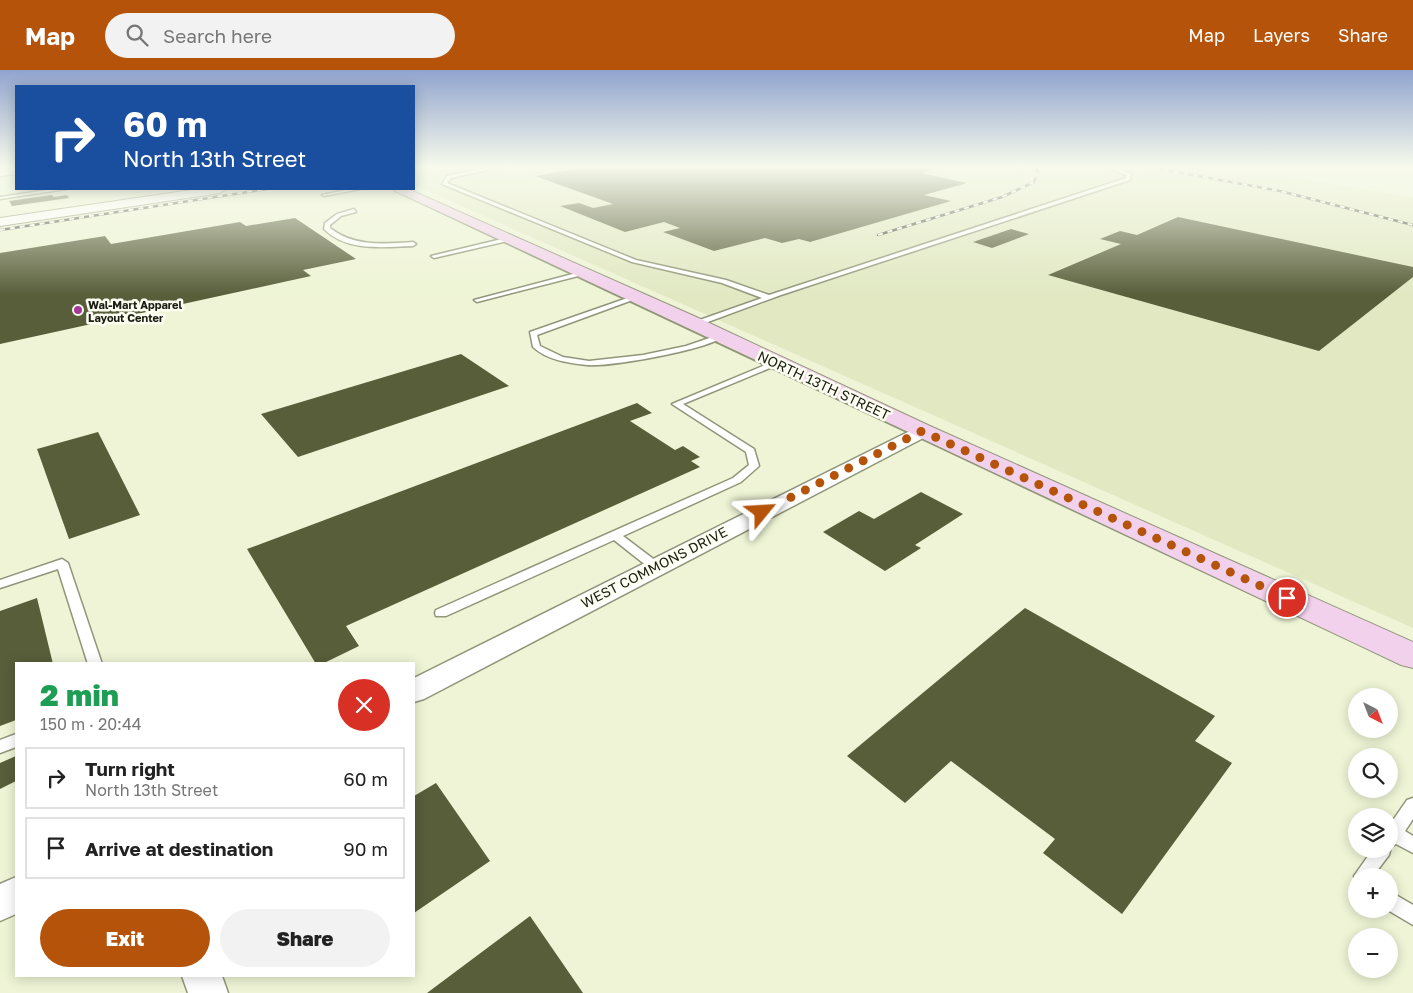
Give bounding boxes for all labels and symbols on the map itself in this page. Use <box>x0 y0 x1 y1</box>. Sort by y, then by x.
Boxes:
place label: Wal-Mart Apparel Layout Center <box>88 298 182 324</box>
marker: Wal-Mart Apparel Layout Center <box>72 304 84 316</box>
street label: NORTH 13TH STREET <box>755 347 893 423</box>
position arrow <box>735 485 787 537</box>
street label: WEST COMMONS DRIVE <box>578 523 730 611</box>
pin <box>1266 577 1308 619</box>
north arrow <box>1348 688 1398 738</box>

